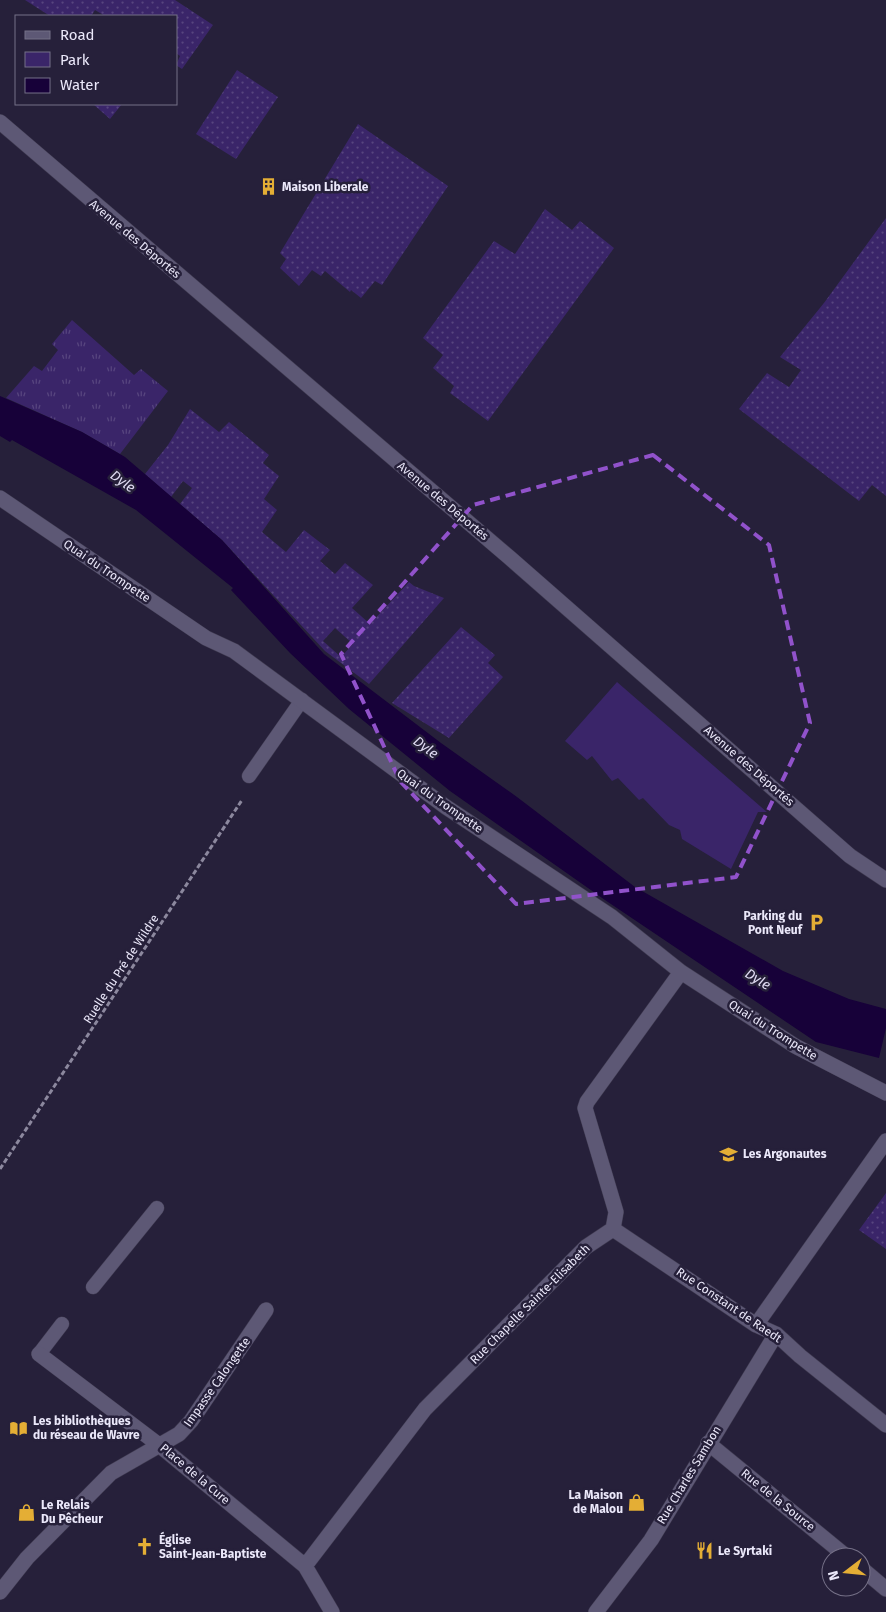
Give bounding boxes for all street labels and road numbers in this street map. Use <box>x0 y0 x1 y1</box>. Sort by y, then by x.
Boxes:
street label: Avenue des Déportés <box>87 197 184 282</box>
street label: Avenue des Déportés <box>395 459 492 544</box>
street label: Quai du Trompette <box>61 537 153 605</box>
street label: Avenue des Déportés <box>701 723 797 809</box>
street label: Quai du Trompette <box>394 766 486 836</box>
street label: Ruelle du Pré de Wildre <box>80 912 162 1026</box>
street label: Quai du Trompette <box>726 997 820 1063</box>
street label: Rue Chapelle Sainte-Elisabeth <box>467 1241 593 1367</box>
street label: Rue Constant de Raedt <box>674 1265 785 1346</box>
street label: Impasse Calongette <box>181 1334 253 1430</box>
street label: Rue Charles Sambon <box>654 1423 724 1527</box>
street label: Place de la Cure <box>157 1441 233 1507</box>
street label: Rue de la Source <box>738 1466 818 1534</box>

